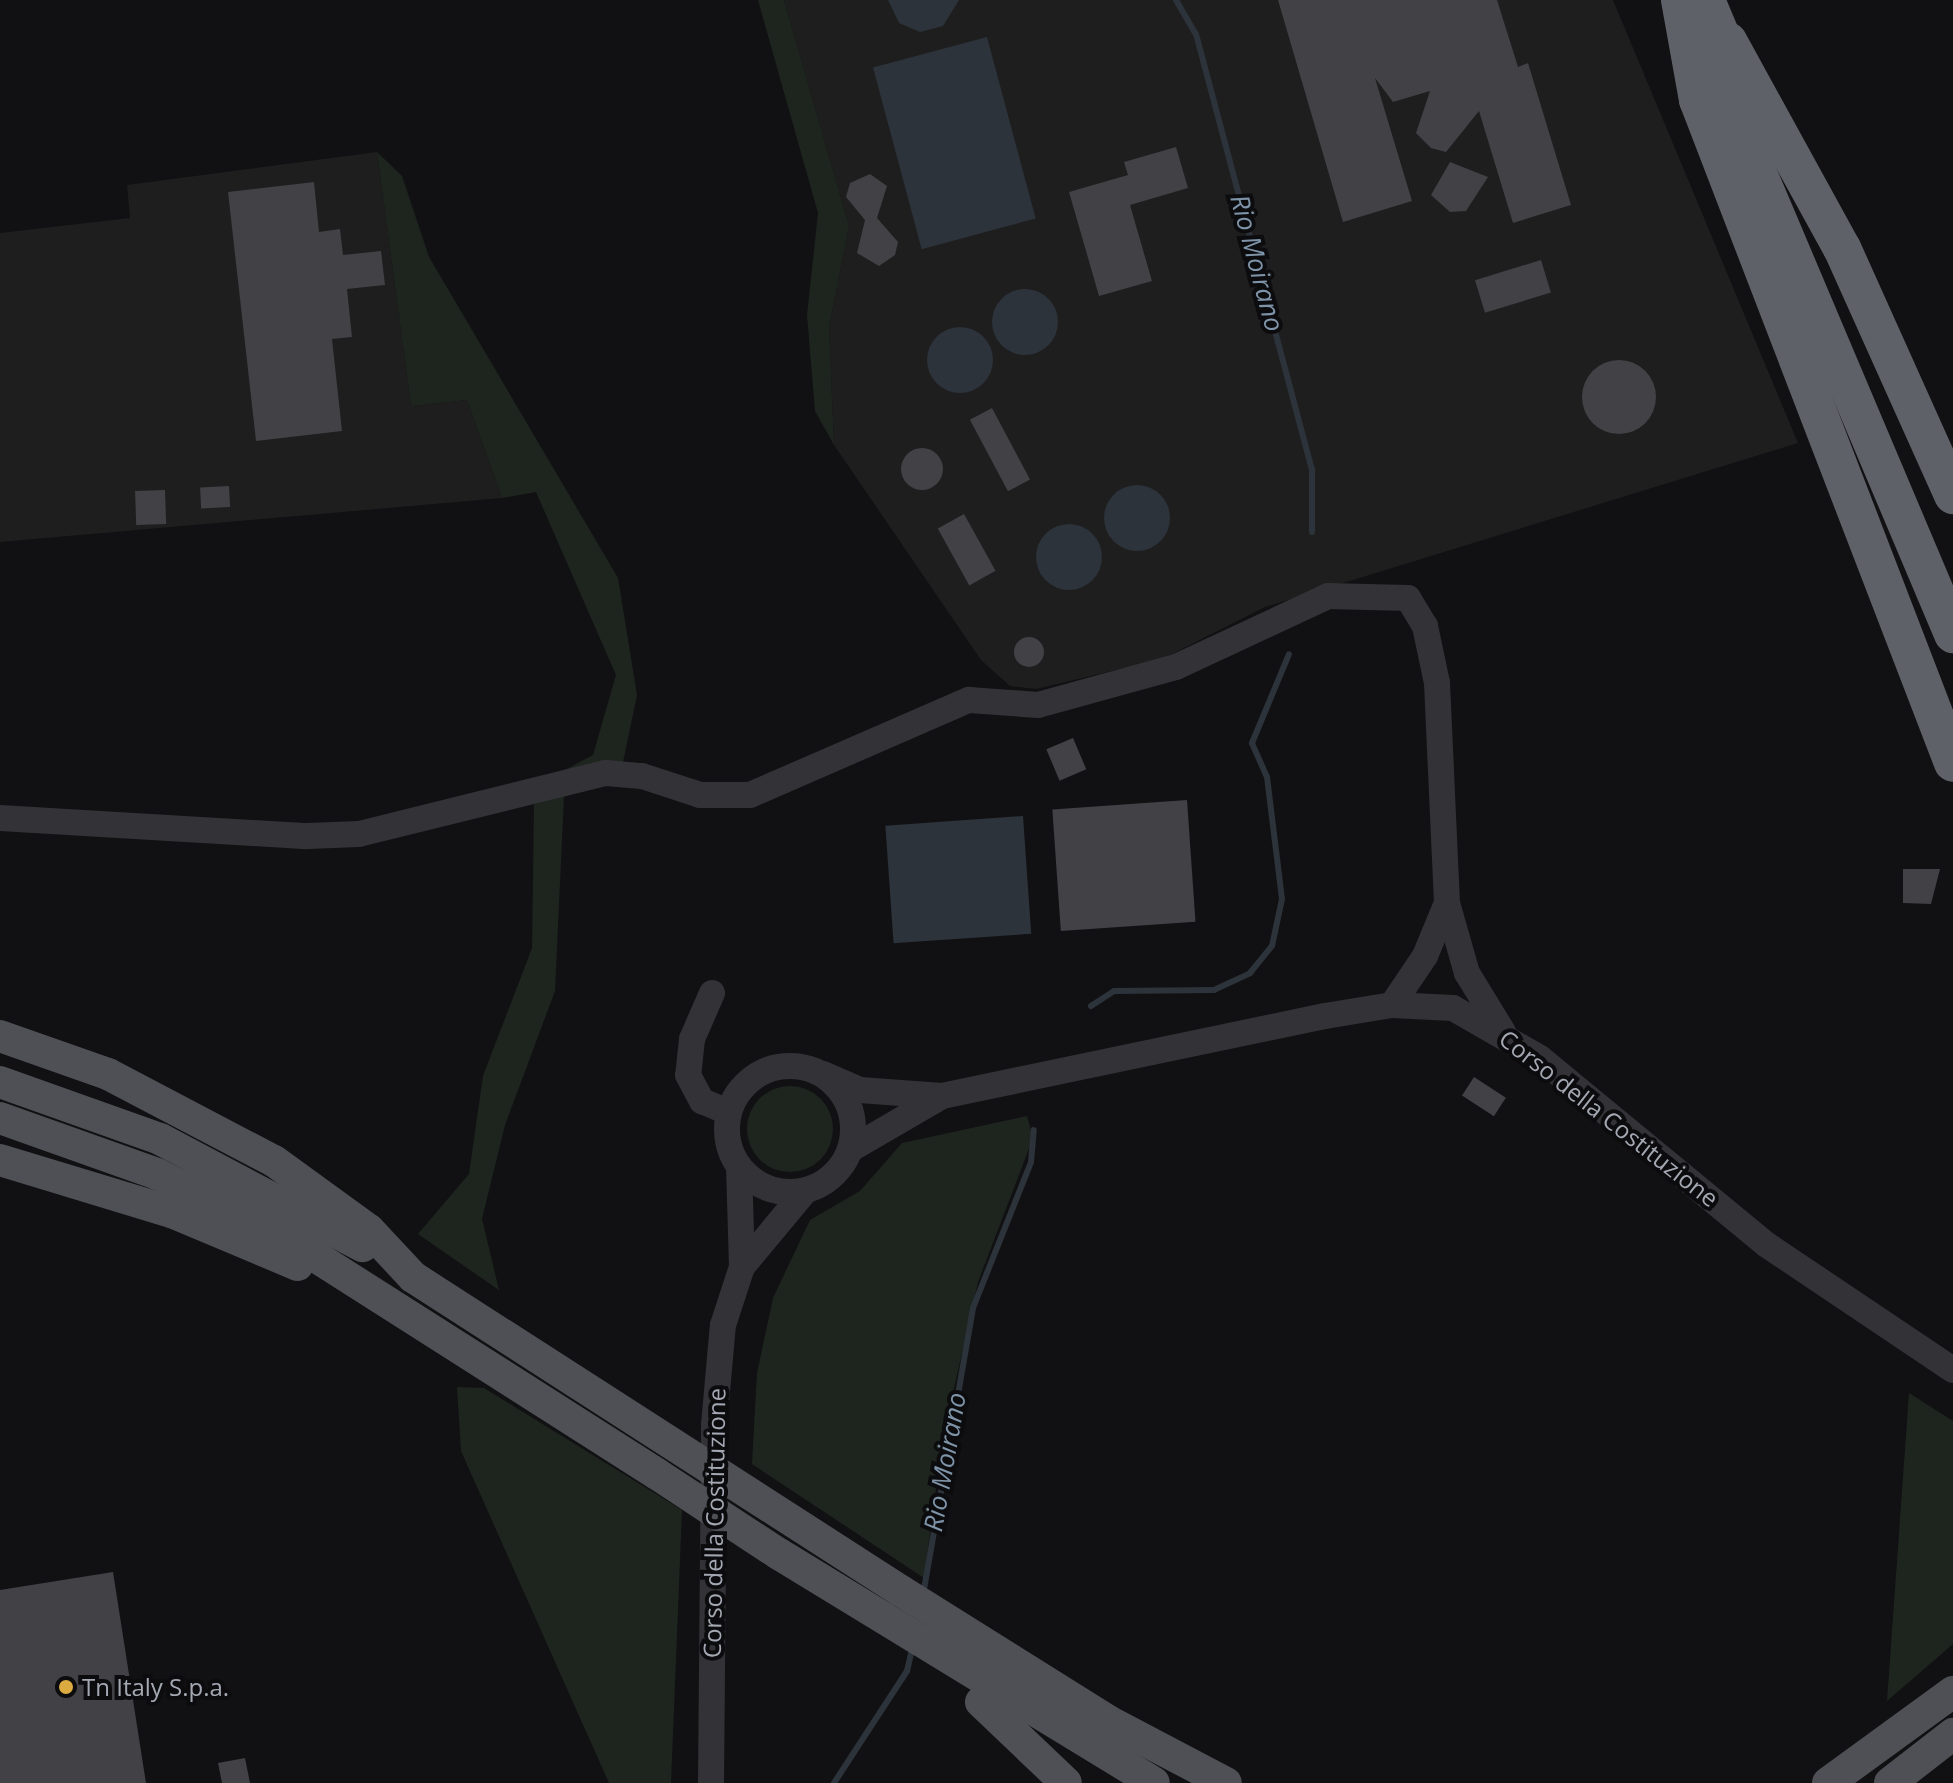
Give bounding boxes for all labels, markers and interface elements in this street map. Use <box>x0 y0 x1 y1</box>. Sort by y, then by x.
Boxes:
water label: Rio Moirano <box>1224 191 1290 335</box>
street label: Corso della Costituzione <box>1494 1023 1724 1213</box>
street label: Corso della Costituzione <box>697 1388 731 1658</box>
water label: Rio Moirano <box>917 1390 973 1534</box>
place label: Tn Italy S.p.a. <box>82 1673 229 1701</box>
marker: Tn Italy S.p.a. <box>57 1678 75 1696</box>

